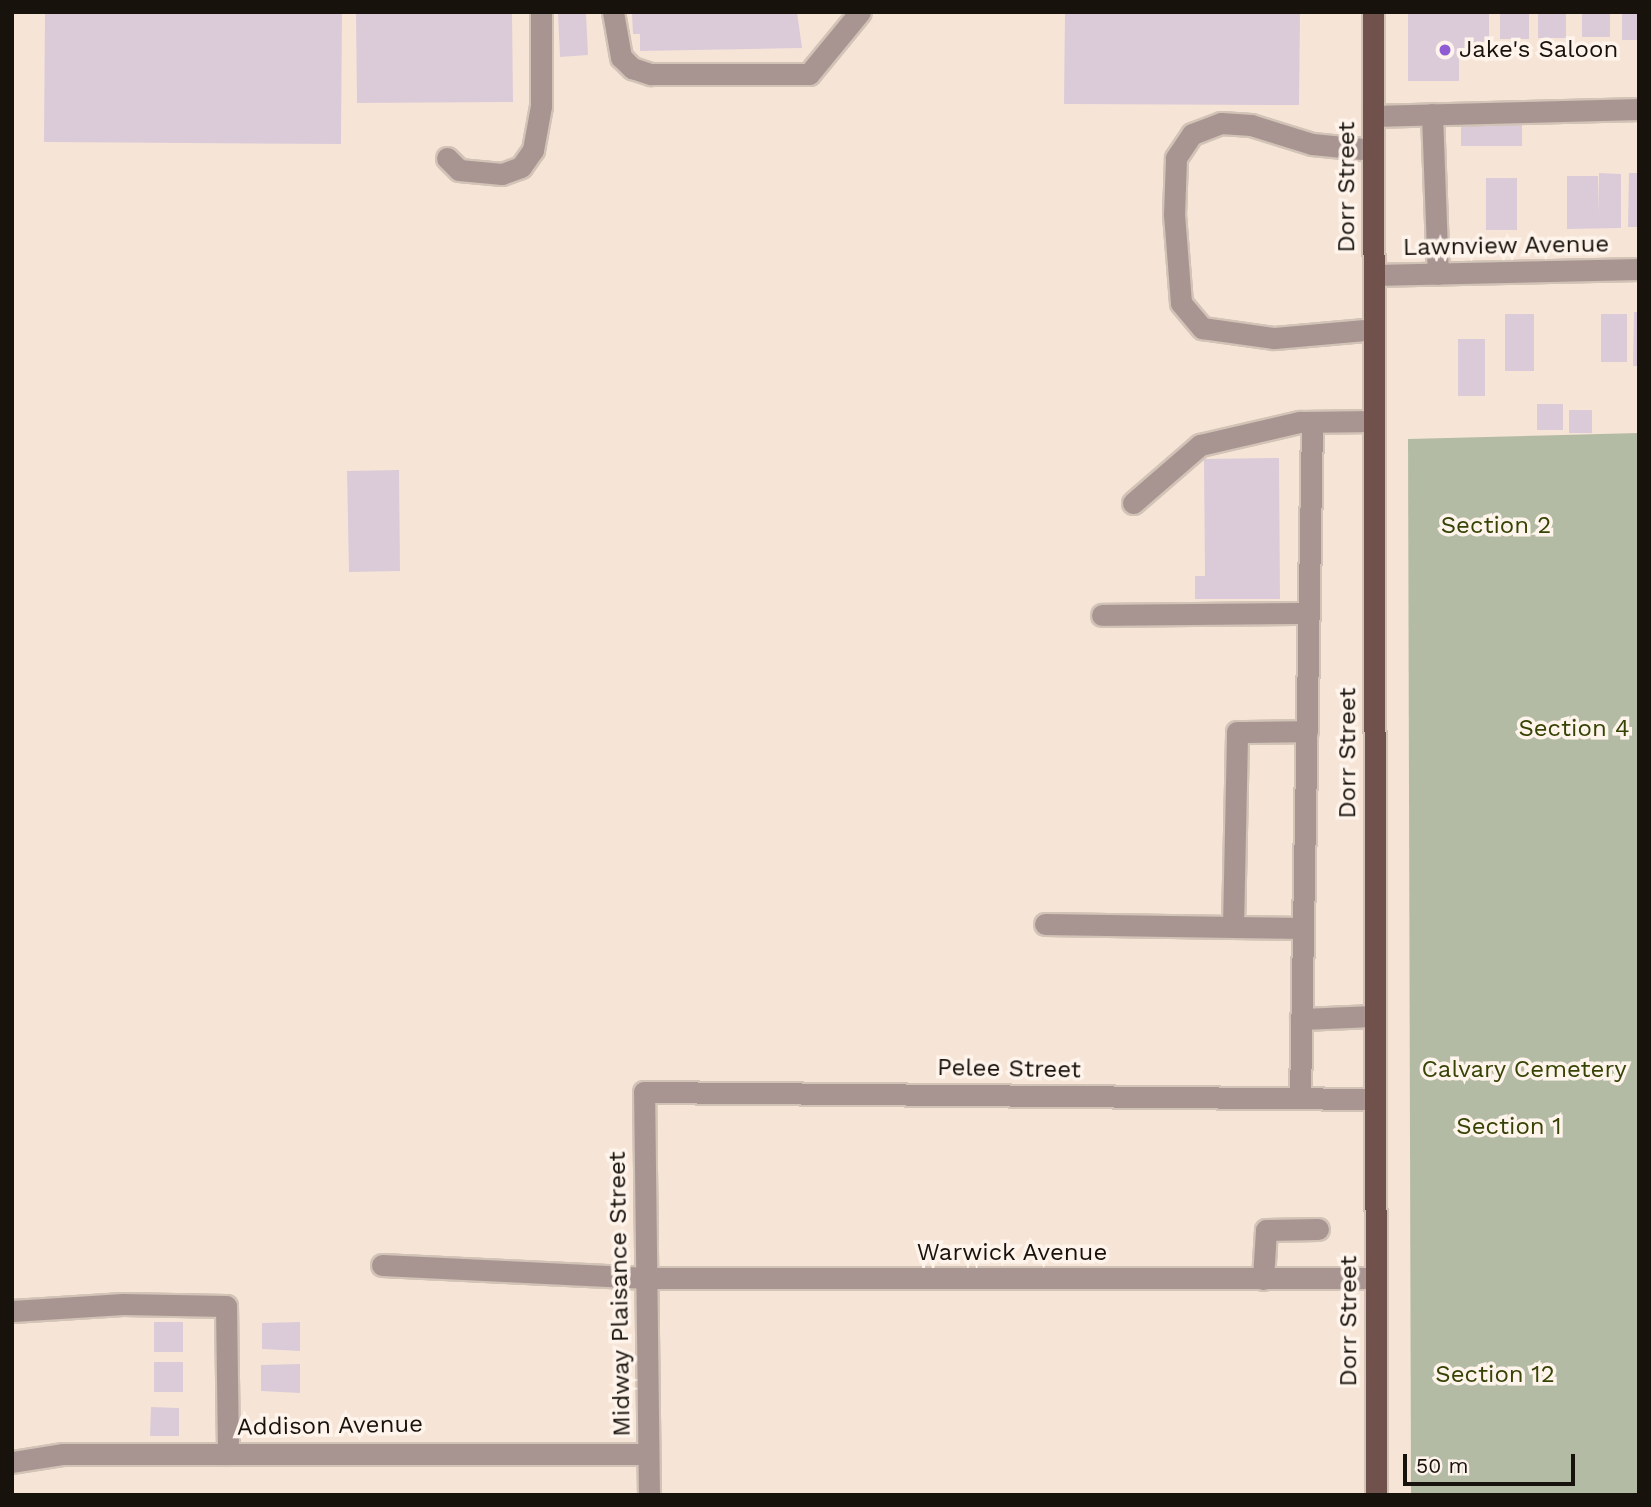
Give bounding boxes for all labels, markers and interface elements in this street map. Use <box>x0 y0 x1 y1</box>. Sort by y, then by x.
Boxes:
place label: Jake's Saloon <box>1459 36 1618 64</box>
marker: Jake's Saloon <box>1437 42 1453 58</box>
street label: Dorr Street <box>1333 121 1361 253</box>
street label: Lawnview Avenue <box>1402 230 1610 262</box>
park label: Section 2 <box>1441 512 1551 540</box>
street label: Dorr Street <box>1334 687 1362 819</box>
park label: Section 4 <box>1518 715 1630 743</box>
street label: Pelee Street <box>937 1053 1081 1085</box>
park label: Calvary Cemetery <box>1421 1056 1627 1084</box>
park label: Section 1 <box>1456 1113 1562 1141</box>
street label: Midway Plaisance Street <box>603 1151 637 1437</box>
street label: Warwick Avenue <box>916 1239 1108 1267</box>
street label: Dorr Street <box>1335 1255 1363 1387</box>
park label: Section 12 <box>1435 1361 1555 1389</box>
street label: Addison Avenue <box>236 1410 424 1442</box>
scale bar <box>1406 1440 1578 1484</box>
text: 50 m <box>1416 1453 1468 1478</box>

